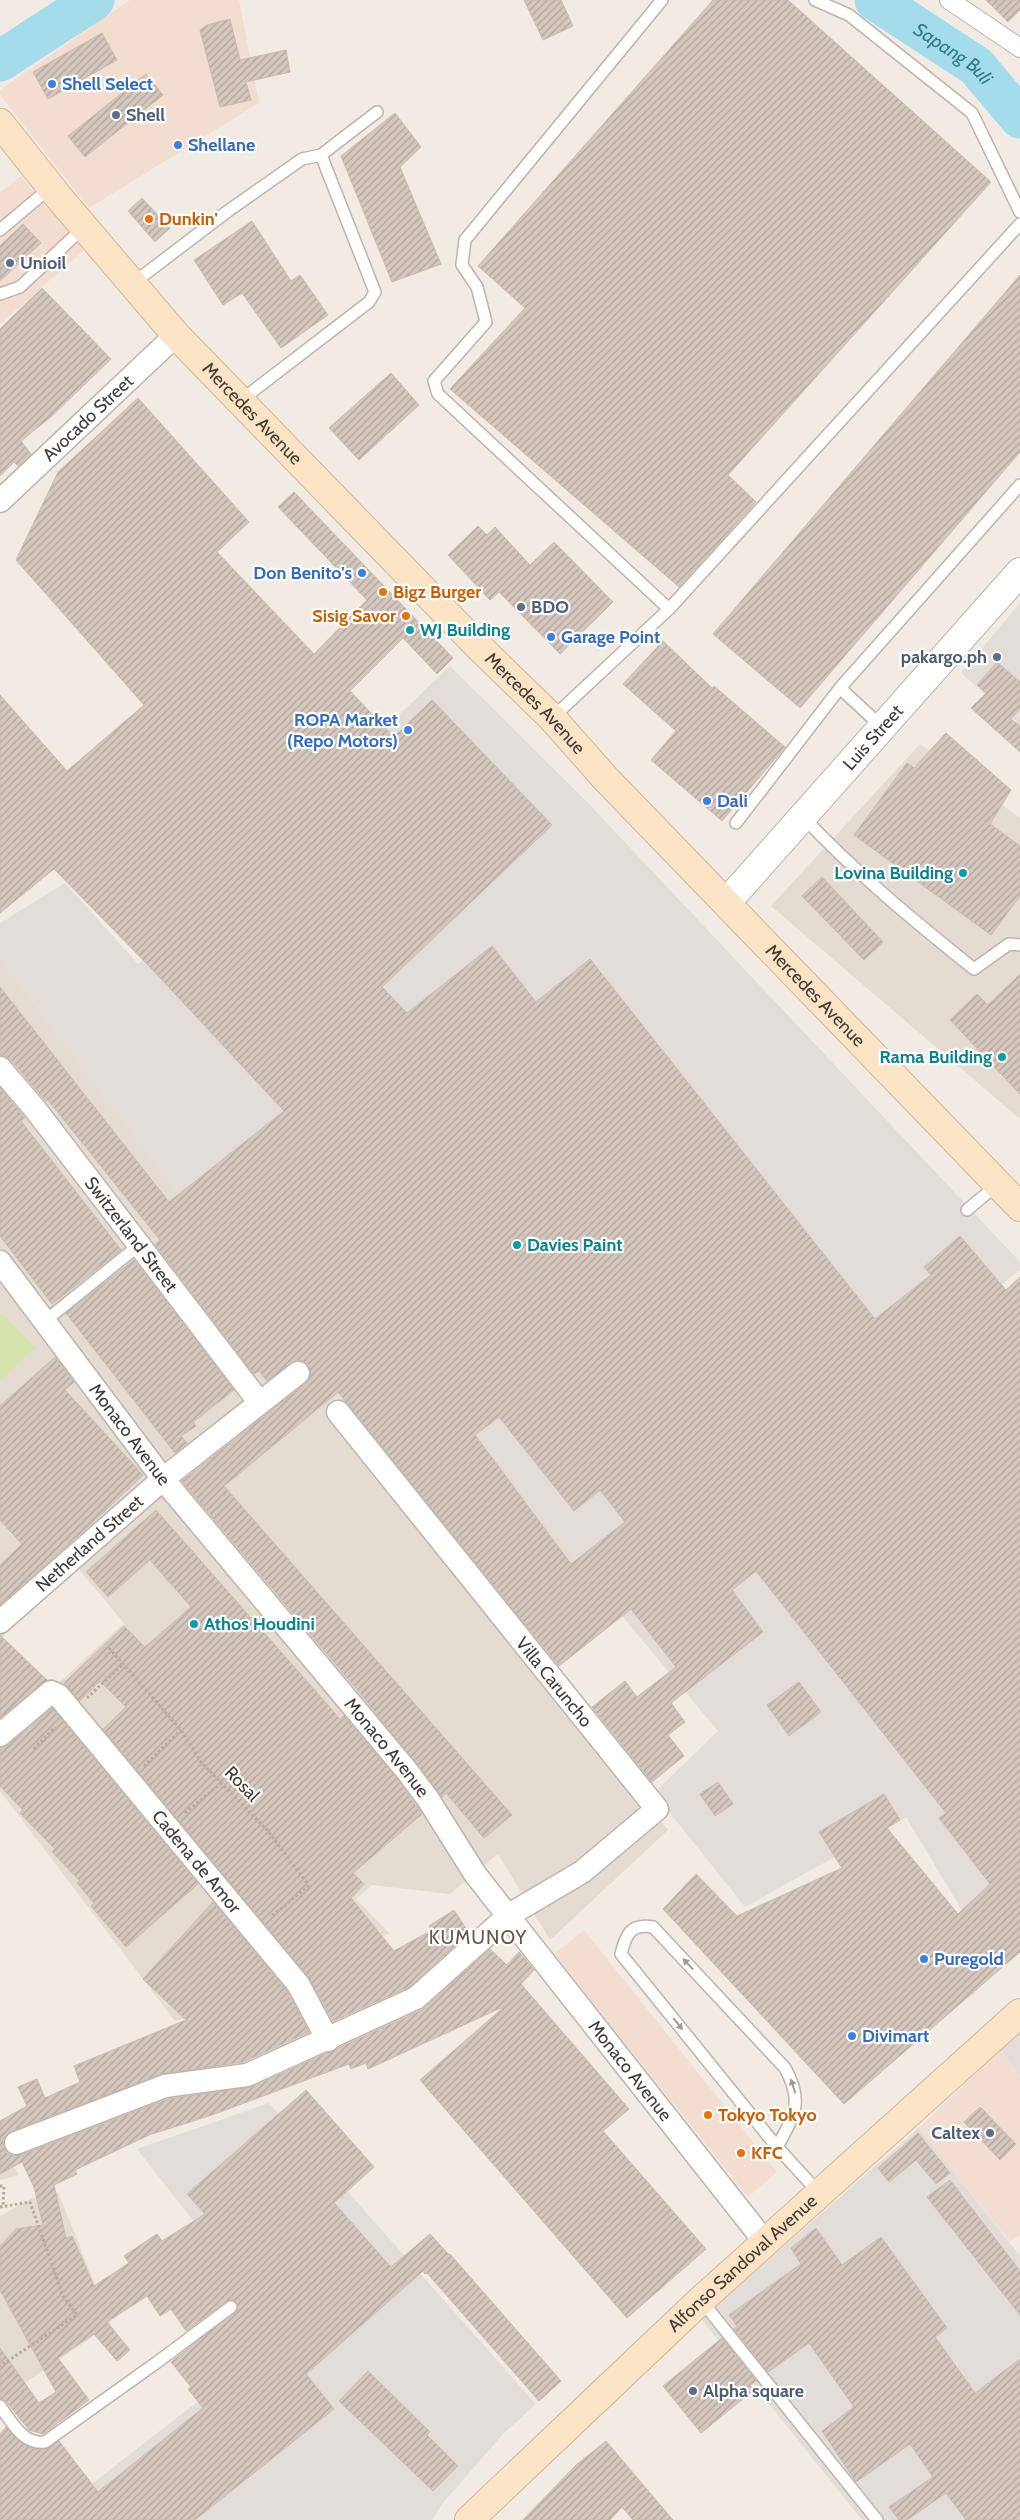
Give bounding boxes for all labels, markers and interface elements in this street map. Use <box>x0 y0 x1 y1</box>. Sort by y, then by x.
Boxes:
water label: Sapang Buli <box>910 18 998 90</box>
place label: Shell Select <box>62 73 153 95</box>
marker: Shell Select <box>46 78 58 90</box>
place label: Shell <box>126 104 165 126</box>
marker: Shell <box>110 109 122 121</box>
place label: Shellane <box>188 134 255 156</box>
marker: Shellane <box>172 139 184 151</box>
place label: Dunkin' <box>159 208 218 230</box>
marker: Dunkin' <box>143 213 155 225</box>
place label: Unioil <box>20 252 66 274</box>
marker: Unioil <box>4 257 16 269</box>
street label: Mercedes Avenue <box>198 358 307 469</box>
street label: Avocado Street <box>38 370 138 466</box>
place label: Don Benito's <box>253 562 352 584</box>
marker: Don Benito's <box>356 567 368 579</box>
place label: Bigz Burger <box>393 581 481 603</box>
marker: Bigz Burger <box>377 586 389 598</box>
place label: BDO <box>531 596 569 618</box>
marker: BDO <box>515 601 527 613</box>
place label: Sisig Savor <box>312 605 396 627</box>
marker: Sisig Savor <box>400 610 412 622</box>
place label: WJ Building <box>420 619 510 641</box>
marker: WJ Building <box>404 624 416 636</box>
place label: Garage Point <box>561 626 660 648</box>
marker: Garage Point <box>545 631 557 643</box>
place label: pakargo.ph <box>901 646 987 668</box>
street label: Mercedes Avenue <box>480 648 590 759</box>
marker: pakargo.ph <box>991 651 1003 663</box>
street label: Luis Street <box>838 700 908 775</box>
place label: ROPA Market (Repo Motors) <box>287 709 398 752</box>
marker: ROPA Market (Repo Motors) <box>402 724 414 736</box>
place label: Dali <box>717 790 748 812</box>
marker: Dali <box>701 795 713 807</box>
place label: Lovina Building <box>834 862 953 884</box>
marker: Lovina Building <box>957 867 969 879</box>
street label: Mercedes Avenue <box>761 940 870 1051</box>
place label: Rama Building <box>880 1046 992 1068</box>
marker: Rama Building <box>996 1051 1008 1063</box>
street label: Switzerland Street <box>80 1172 182 1297</box>
place label: Davies Paint <box>527 1234 622 1256</box>
marker: Davies Paint <box>511 1239 523 1251</box>
street label: Monaco Avenue <box>84 1379 175 1490</box>
street label: Netherland Street <box>31 1490 148 1597</box>
place label: Athos Houdini <box>204 1613 315 1635</box>
marker: Athos Houdini <box>188 1618 200 1630</box>
street label: Villa Caruncho <box>511 1633 597 1732</box>
street label: Monaco Avenue <box>340 1693 434 1802</box>
street label: Rosal <box>220 1762 265 1807</box>
street label: Cadena de Amor <box>147 1806 246 1918</box>
district label: KUMUNOY <box>429 1926 527 1949</box>
place label: Puregold <box>934 1948 1004 1970</box>
marker: Puregold <box>918 1953 930 1965</box>
one-way arrow <box>682 1958 694 1970</box>
street label: Monaco Avenue <box>584 2016 677 2126</box>
one-way arrow <box>672 2017 683 2030</box>
place label: Divimart <box>862 2025 929 2047</box>
marker: Divimart <box>846 2030 858 2042</box>
one-way arrow <box>789 2078 797 2093</box>
place label: Tokyo Tokyo <box>718 2104 817 2126</box>
marker: Tokyo Tokyo <box>702 2109 714 2121</box>
place label: Caltex <box>931 2122 980 2144</box>
marker: Caltex <box>984 2127 996 2139</box>
place label: KFC <box>751 2142 783 2164</box>
marker: KFC <box>735 2147 747 2159</box>
street label: Alfonso Sandoval Avenue <box>663 2190 822 2337</box>
place label: Alpha square <box>703 2380 804 2402</box>
marker: Alpha square <box>687 2385 699 2397</box>

